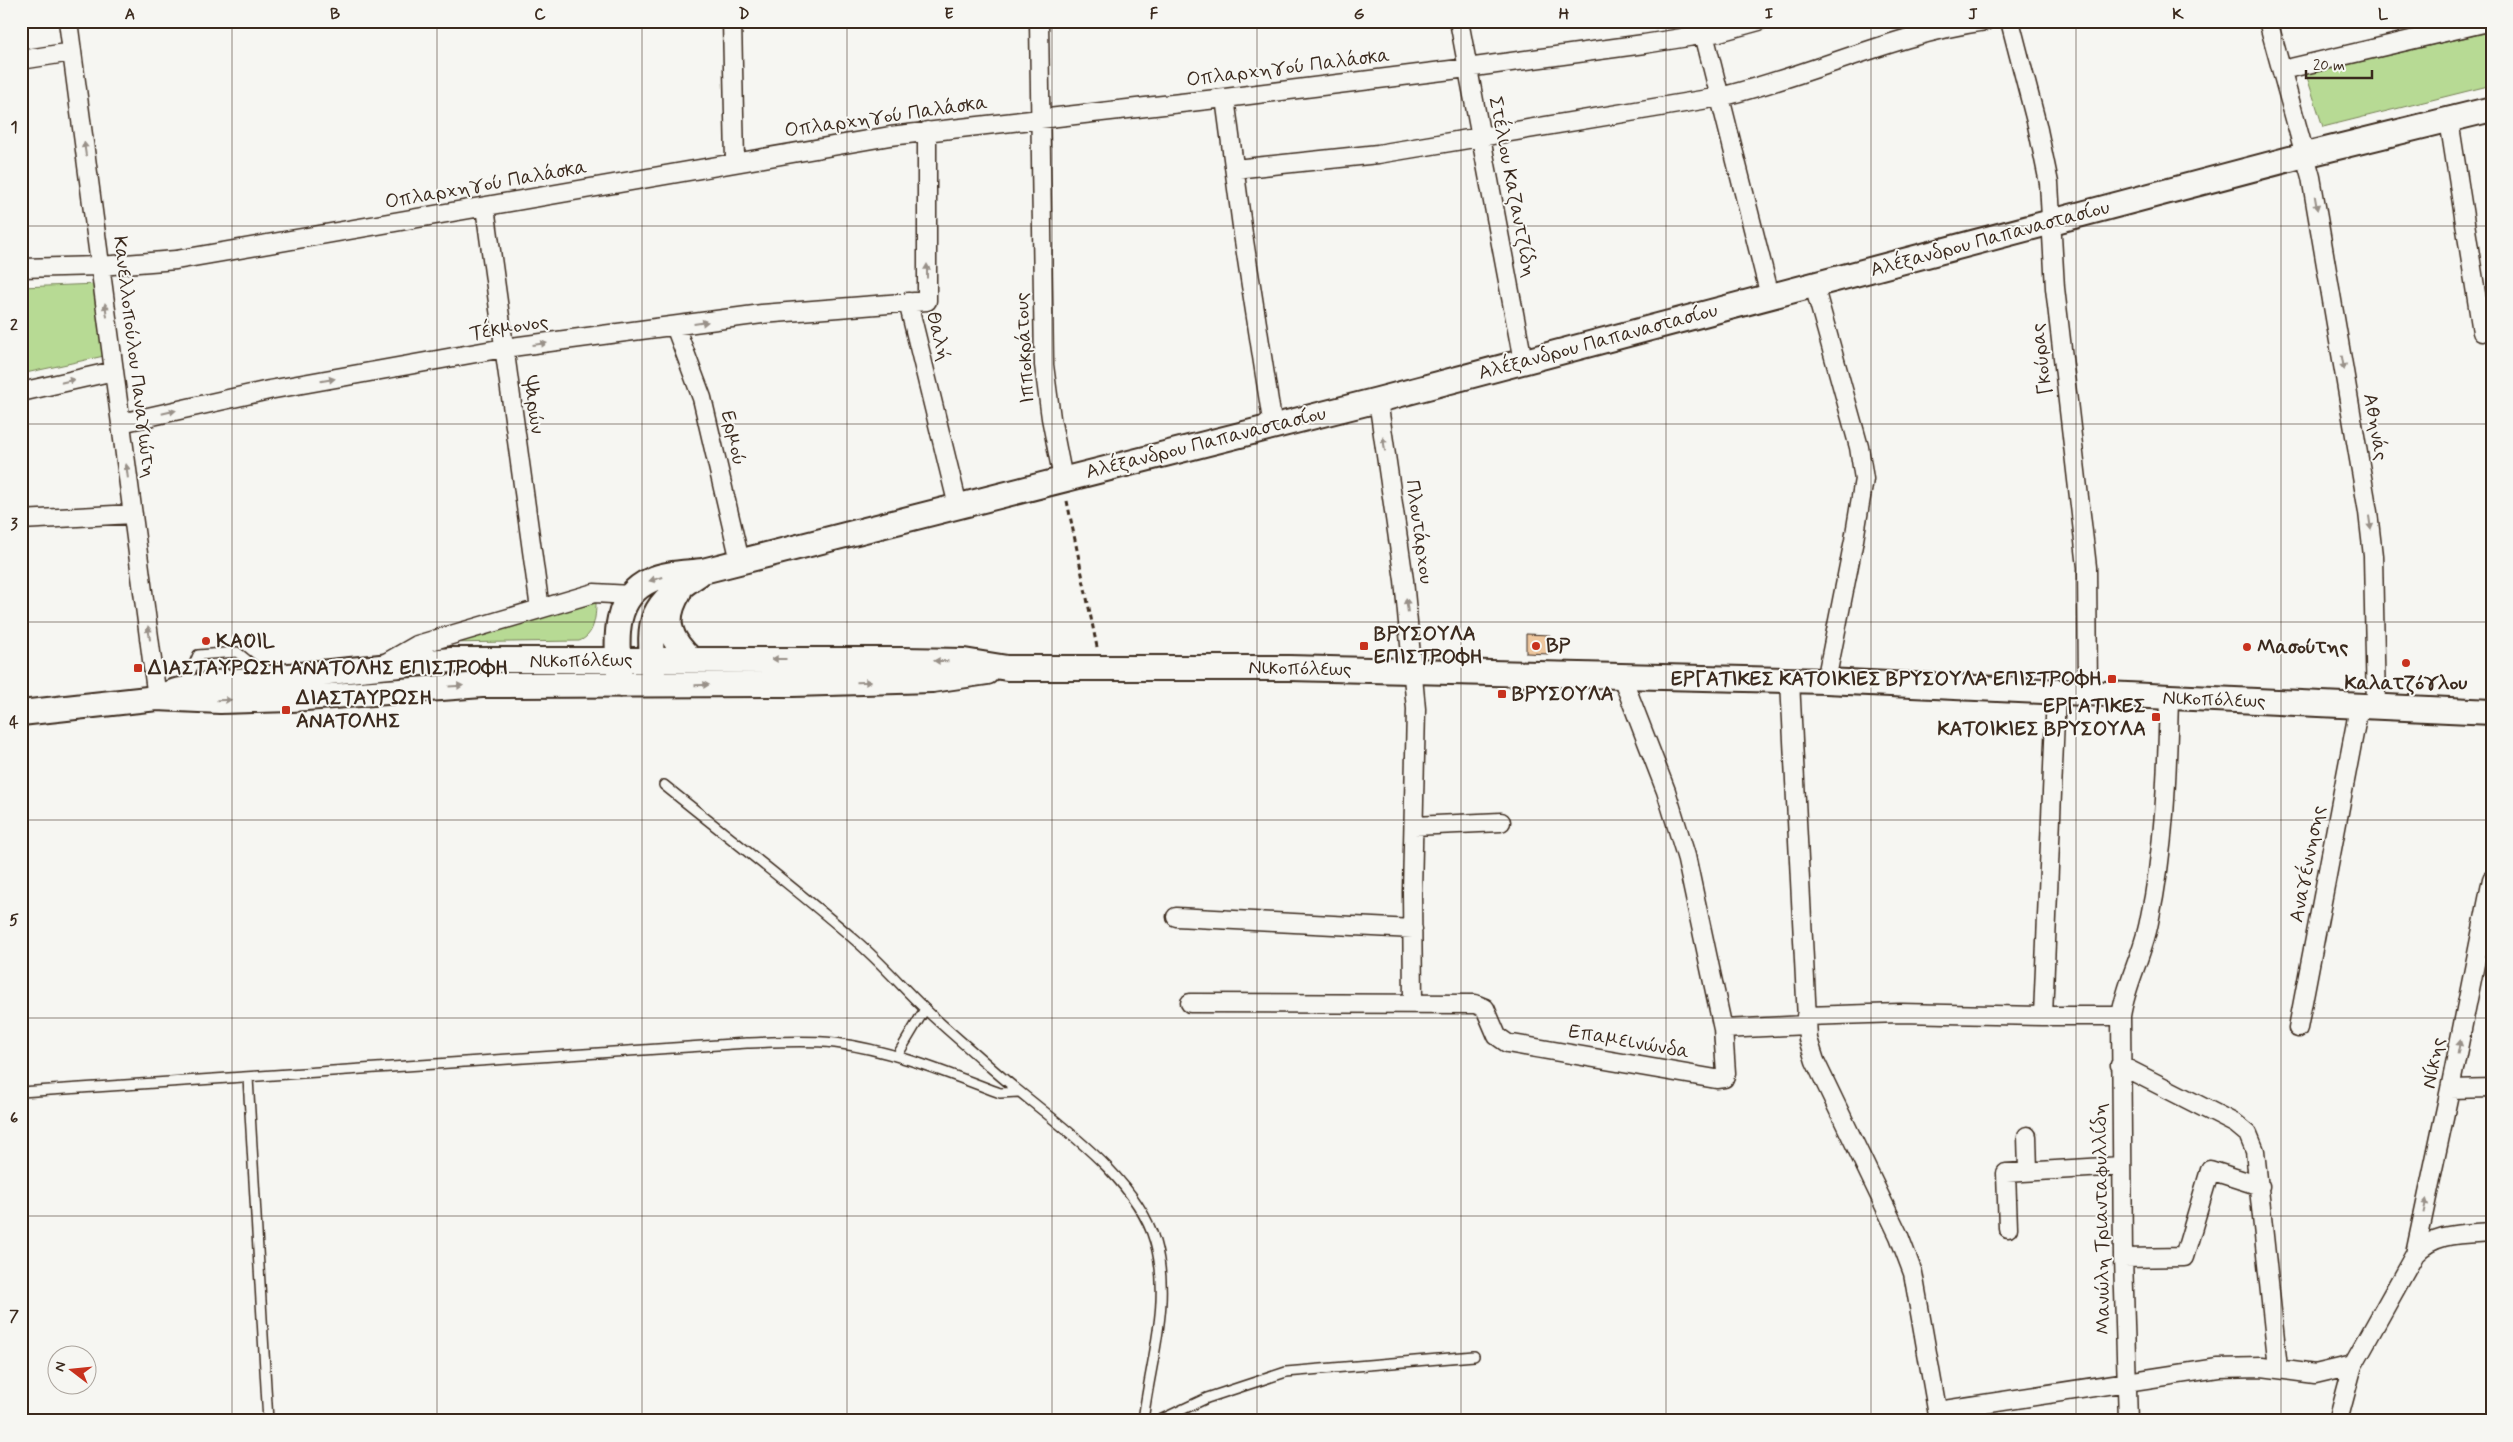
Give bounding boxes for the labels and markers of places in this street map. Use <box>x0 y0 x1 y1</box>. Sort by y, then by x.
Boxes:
place label: ΒΡΥΣΟΥΛΑ ΕΠΙΣΤΡΟΦΗ <box>1374 621 1483 671</box>
place label: KAOIL <box>216 628 275 655</box>
place label: BP <box>1546 633 1571 660</box>
place label: Μασούτης <box>2257 634 2348 661</box>
marker: KAOIL <box>200 635 212 647</box>
marker: ΒΡΥΣΟΥΛΑ ΕΠΙΣΤΡΟΦΗ <box>1358 640 1370 652</box>
marker: BP <box>1530 640 1542 652</box>
marker: Μασούτης <box>2241 641 2253 653</box>
place label: ΔΙΑΣΤΑΥΡΩΣΗ ΑΝΑΤΟΛΗΣ ΕΠΙΣΤΡΟΦΗ <box>147 655 508 682</box>
marker: Καλατζόγλου <box>2400 657 2412 669</box>
marker: ΔΙΑΣΤΑΥΡΩΣΗ ΑΝΑΤΟΛΗΣ ΕΠΙΣΤΡΟΦΗ <box>132 662 144 674</box>
place label: ΕΡΓΑΤΙΚΕΣ ΚΑΤΟΙΚΙΕΣ ΒΡΥΣΟΥΛΑ ΕΠΙΣΤΡΟΦΗ <box>1671 666 2102 693</box>
place label: Καλατζόγλου <box>2345 670 2467 697</box>
marker: ΕΡΓΑΤΙΚΕΣ ΚΑΤΟΙΚΙΕΣ ΒΡΥΣΟΥΛΑ ΕΠΙΣΤΡΟΦΗ <box>2106 673 2118 685</box>
place label: ΒΡΥΣΟΥΛΑ <box>1512 681 1614 708</box>
place label: ΔΙΑΣΤΑΥΡΩΣΗ ΑΝΑΤΟΛΗΣ <box>295 685 432 735</box>
marker: ΒΡΥΣΟΥΛΑ <box>1496 688 1508 700</box>
place label: ΕΡΓΑΤΙΚΕΣ ΚΑΤΟΙΚΙΕΣ ΒΡΥΣΟΥΛΑ <box>1937 693 2146 743</box>
marker: ΔΙΑΣΤΑΥΡΩΣΗ ΑΝΑΤΟΛΗΣ <box>280 704 292 716</box>
marker: ΕΡΓΑΤΙΚΕΣ ΚΑΤΟΙΚΙΕΣ ΒΡΥΣΟΥΛΑ <box>2150 711 2162 723</box>

